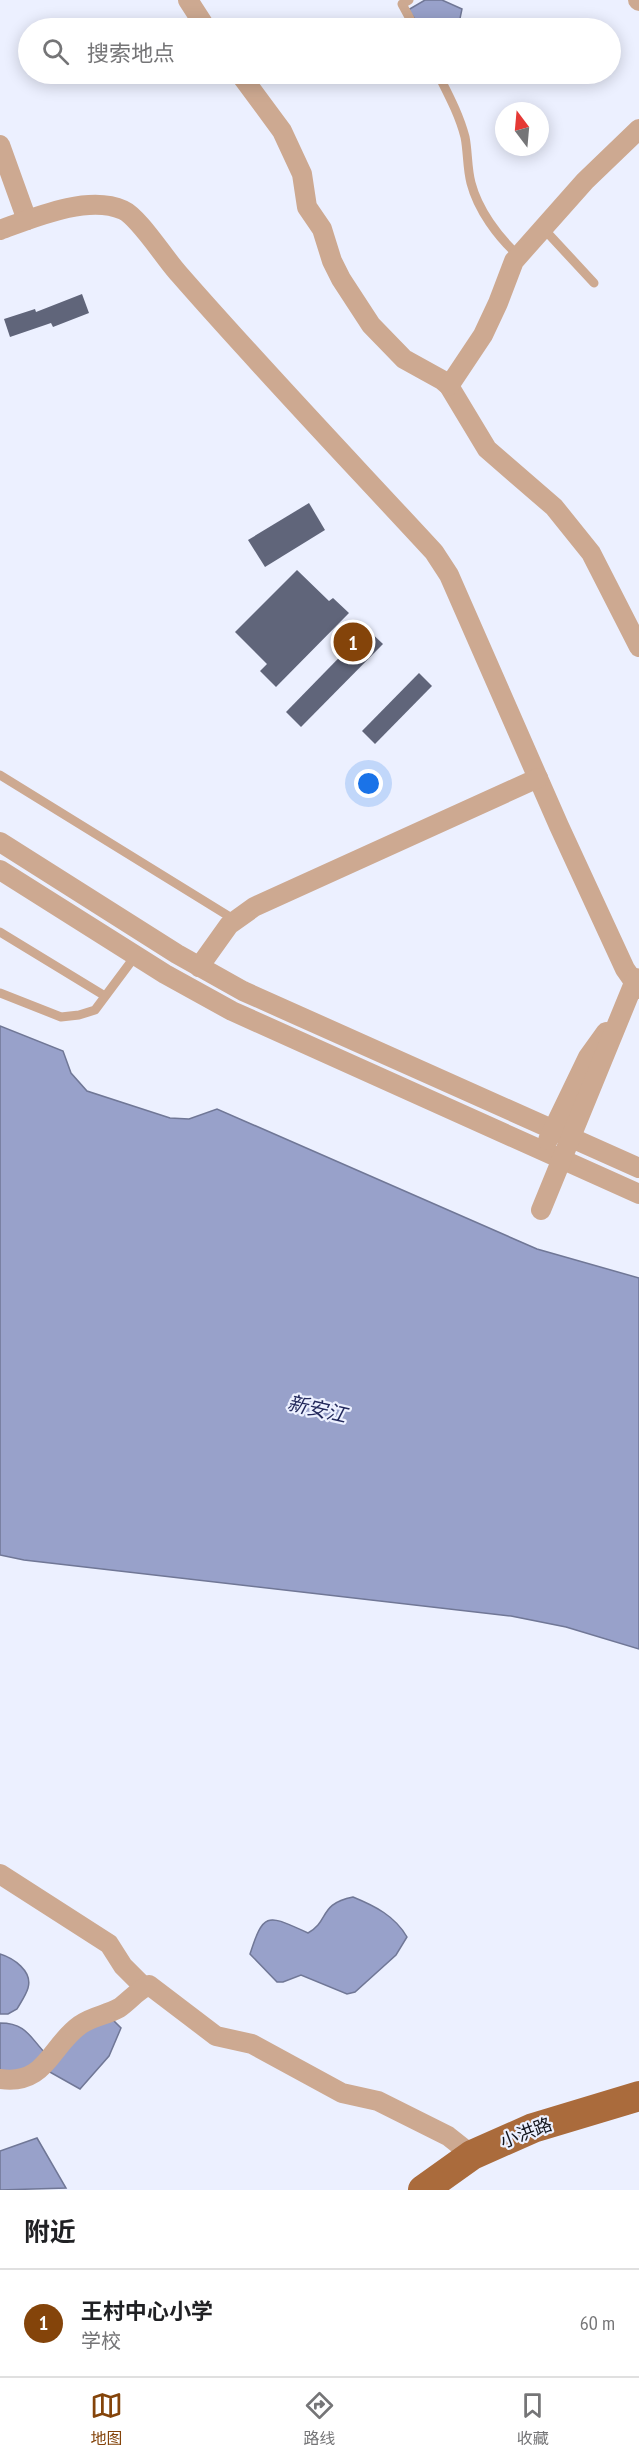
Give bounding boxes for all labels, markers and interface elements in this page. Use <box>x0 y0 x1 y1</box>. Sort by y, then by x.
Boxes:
search box <box>18 18 621 84</box>
icon: search <box>39 35 72 68</box>
text: 搜索地点 <box>87 39 175 67</box>
north arrow <box>495 102 549 156</box>
pin: 1 <box>334 620 372 664</box>
your location <box>354 769 383 798</box>
water label: 新安江 <box>285 1390 351 1429</box>
street label: 小洪路 <box>496 2112 555 2153</box>
text: 附近 <box>24 2215 76 2248</box>
text: 王村中心小学 <box>81 2297 213 2325</box>
text: 1 <box>39 2310 48 2336</box>
text: 60 m <box>580 2310 615 2336</box>
text: 学校 <box>81 2328 121 2354</box>
tab: 地图 <box>90 2389 123 2449</box>
tab: 路线 <box>303 2389 336 2449</box>
tab: 收藏 <box>516 2389 549 2449</box>

